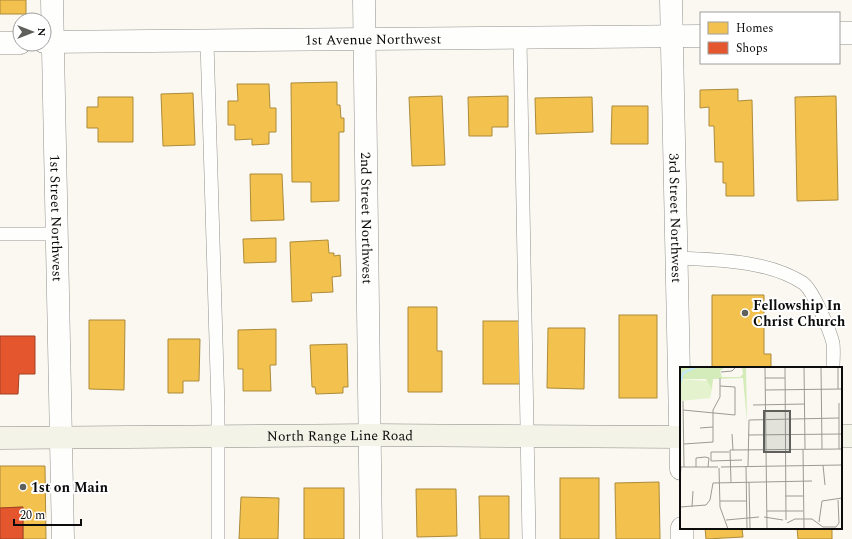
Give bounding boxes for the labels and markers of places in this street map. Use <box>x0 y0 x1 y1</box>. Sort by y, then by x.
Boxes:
place label: Fellowship In Christ Church <box>753 295 846 332</box>
marker: Fellowship In Christ Church <box>740 308 750 318</box>
place label: 1st on Main <box>31 477 108 498</box>
marker: 1st on Main <box>18 482 28 492</box>

